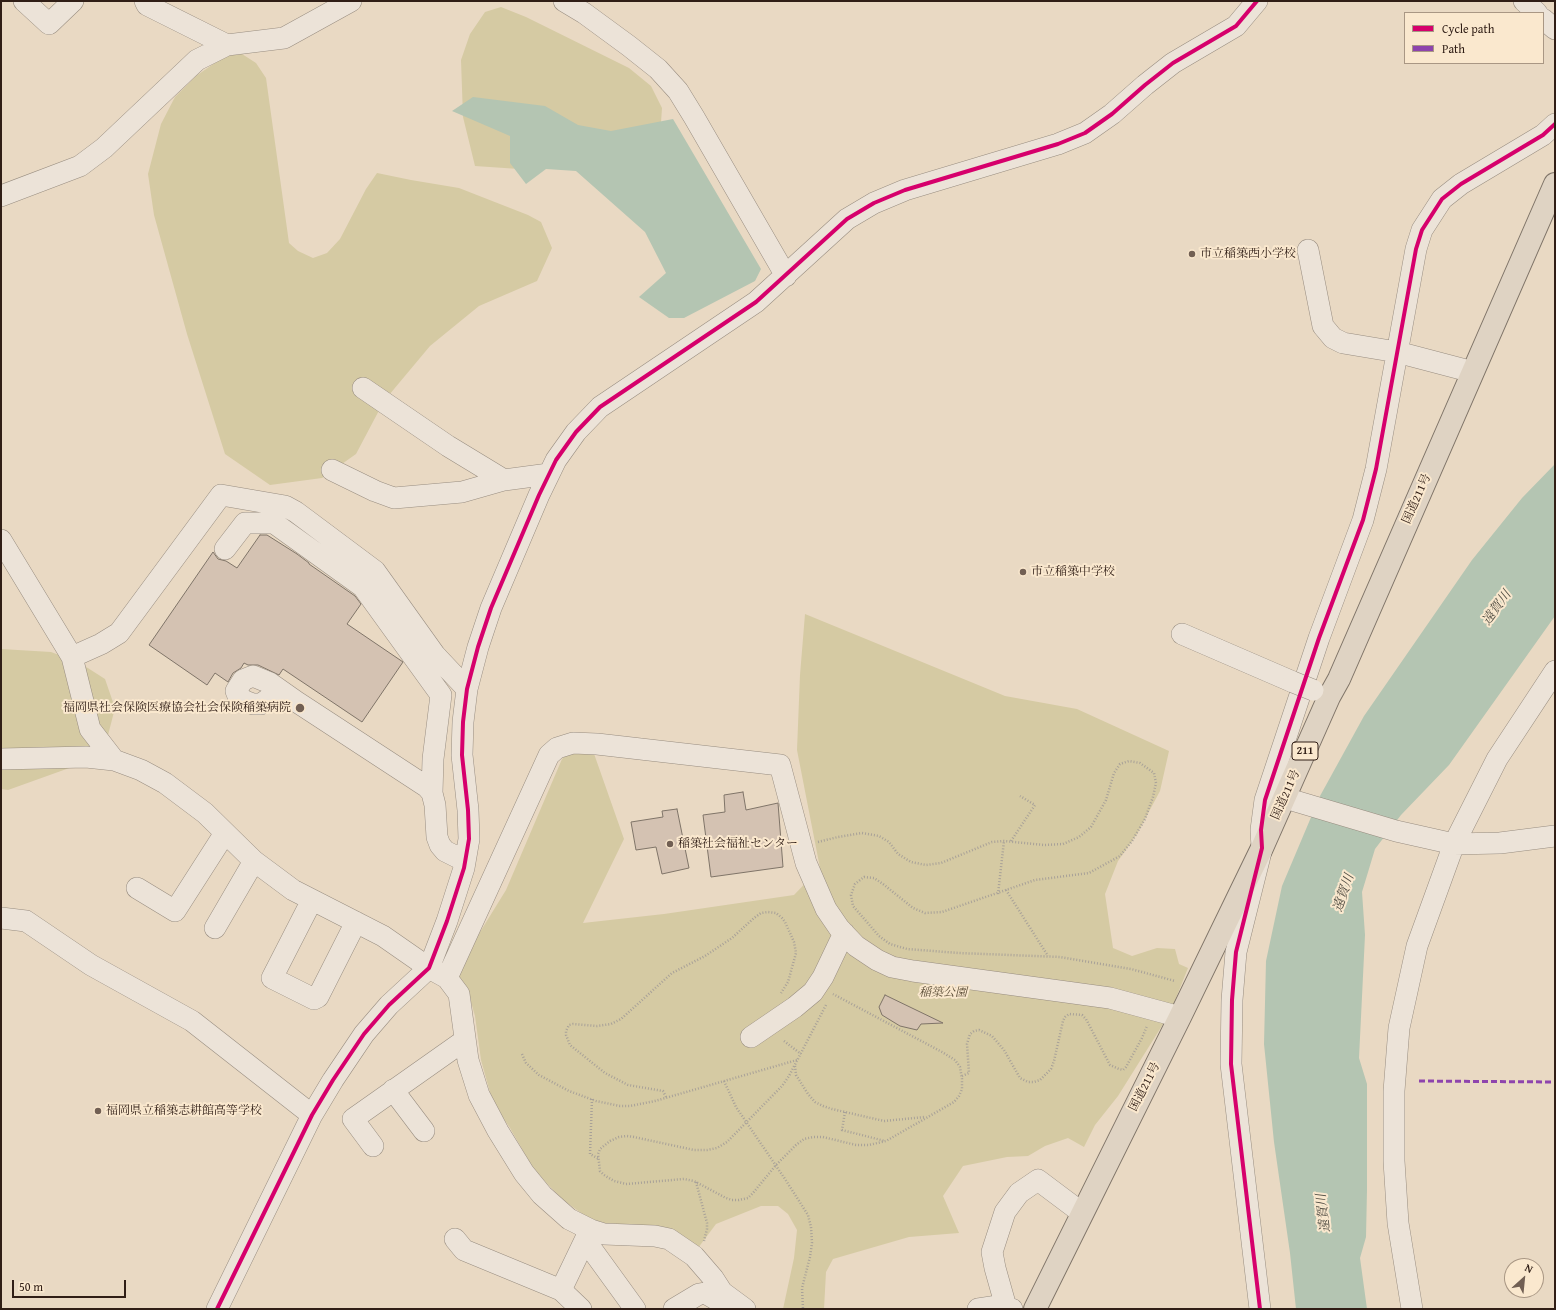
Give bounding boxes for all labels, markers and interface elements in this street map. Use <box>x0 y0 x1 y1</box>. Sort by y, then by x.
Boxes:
legend <box>1404 12 1544 64</box>
text: Cycle path <box>1442 20 1494 37</box>
text: Path <box>1442 40 1465 57</box>
place label: 市立稲築西小学校 <box>1200 247 1296 261</box>
marker: 市立稲築西小学校 <box>1187 249 1197 259</box>
street label: 国道211号 <box>1400 472 1434 526</box>
place label: 市立稲築中学校 <box>1031 565 1115 579</box>
marker: 市立稲築中学校 <box>1018 567 1028 577</box>
water label: 遠賀川 <box>1479 588 1515 628</box>
place label: 福岡県社会保険医療協会社会保険稲築病院 <box>63 701 291 715</box>
marker: 福岡県社会保険医療協会社会保険稲築病院 <box>294 702 306 714</box>
road number: 211 <box>1292 742 1318 760</box>
street label: 国道211号 <box>1269 768 1303 822</box>
place label: 稲築社会福祉センター <box>678 837 798 851</box>
marker: 稲築社会福祉センター <box>665 839 675 849</box>
water label: 遠賀川 <box>1330 872 1358 914</box>
park label: 稲築公園 <box>919 986 967 1000</box>
street label: 国道211号 <box>1126 1060 1164 1114</box>
place label: 福岡県立稲築志耕館高等学校 <box>106 1104 262 1118</box>
marker: 福岡県立稲築志耕館高等学校 <box>93 1106 103 1116</box>
water label: 遠賀川 <box>1314 1193 1334 1233</box>
north arrow <box>1504 1258 1544 1298</box>
text: N <box>1522 1259 1536 1277</box>
scale bar <box>14 1272 128 1298</box>
text: 50 m <box>19 1278 43 1295</box>

